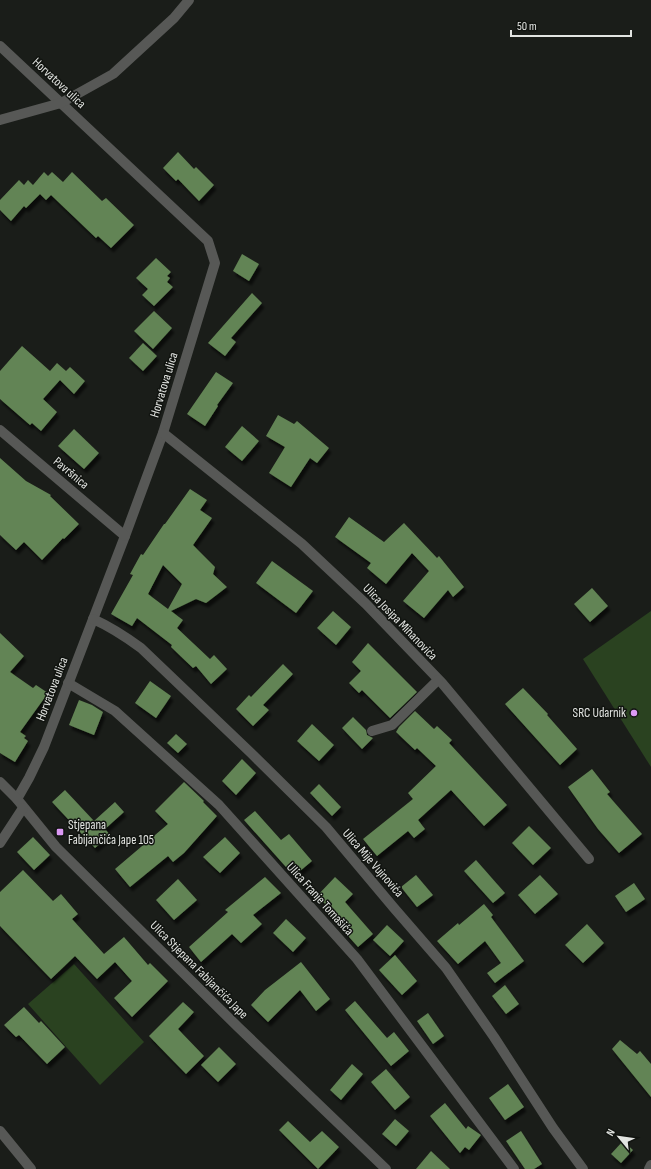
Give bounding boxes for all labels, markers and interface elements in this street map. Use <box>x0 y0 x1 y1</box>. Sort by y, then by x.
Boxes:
scale bar <box>511 12 631 38</box>
text: 50 m <box>517 19 537 34</box>
street label: Horvatova ulica <box>29 54 89 112</box>
street label: Horvatova ulica <box>147 350 181 420</box>
street label: Pavršnica <box>50 454 92 492</box>
street label: Ulica Josipa Mihanovića <box>359 580 441 664</box>
street label: Horvatova ulica <box>32 655 72 723</box>
place label: SRC Udarnik <box>573 705 626 721</box>
marker: SRC Udarnik <box>629 708 639 718</box>
place label: Stjepana Fabijančića Jape 105 <box>68 817 154 848</box>
street label: Ulica Mije Vujnovića <box>339 826 407 900</box>
marker: Stjepana Fabijančića Jape 105 <box>55 827 65 837</box>
street label: Ulica Franje Tomašića <box>283 859 357 939</box>
street label: Ulica Stjepana Fabijančića Jape <box>147 918 251 1022</box>
north arrow <box>599 1117 639 1157</box>
text: N <box>604 1127 618 1138</box>

